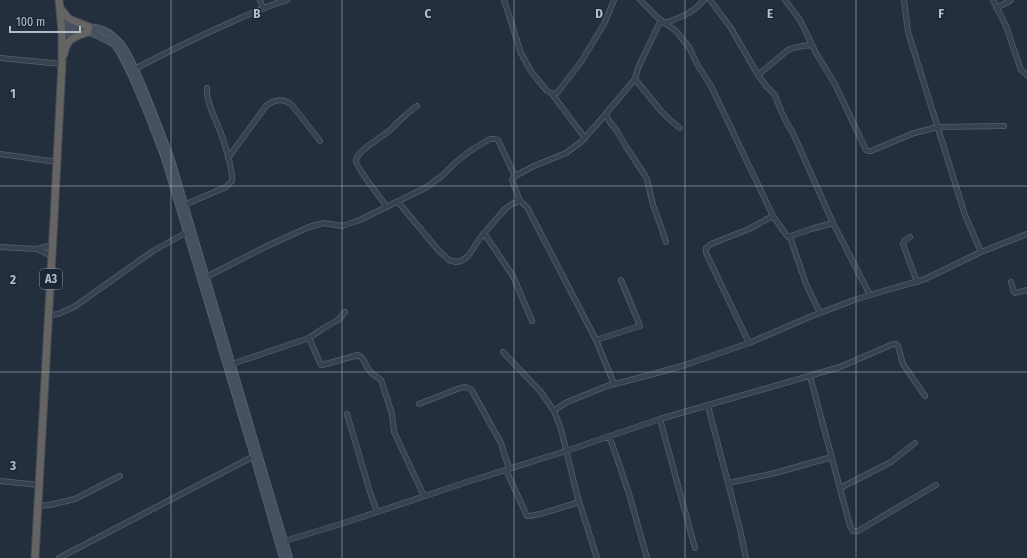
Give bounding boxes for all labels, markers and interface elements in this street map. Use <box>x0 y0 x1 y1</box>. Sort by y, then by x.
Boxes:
text: B <box>253 6 261 21</box>
text: C <box>425 6 432 21</box>
text: D <box>595 6 603 21</box>
text: E <box>767 6 773 21</box>
text: F <box>938 6 944 21</box>
scale bar <box>10 8 80 34</box>
text: 100 m <box>16 15 45 29</box>
text: 1 <box>10 86 16 101</box>
road number: A3 <box>40 269 62 289</box>
text: 2 <box>9 272 16 287</box>
text: 3 <box>9 458 16 473</box>

